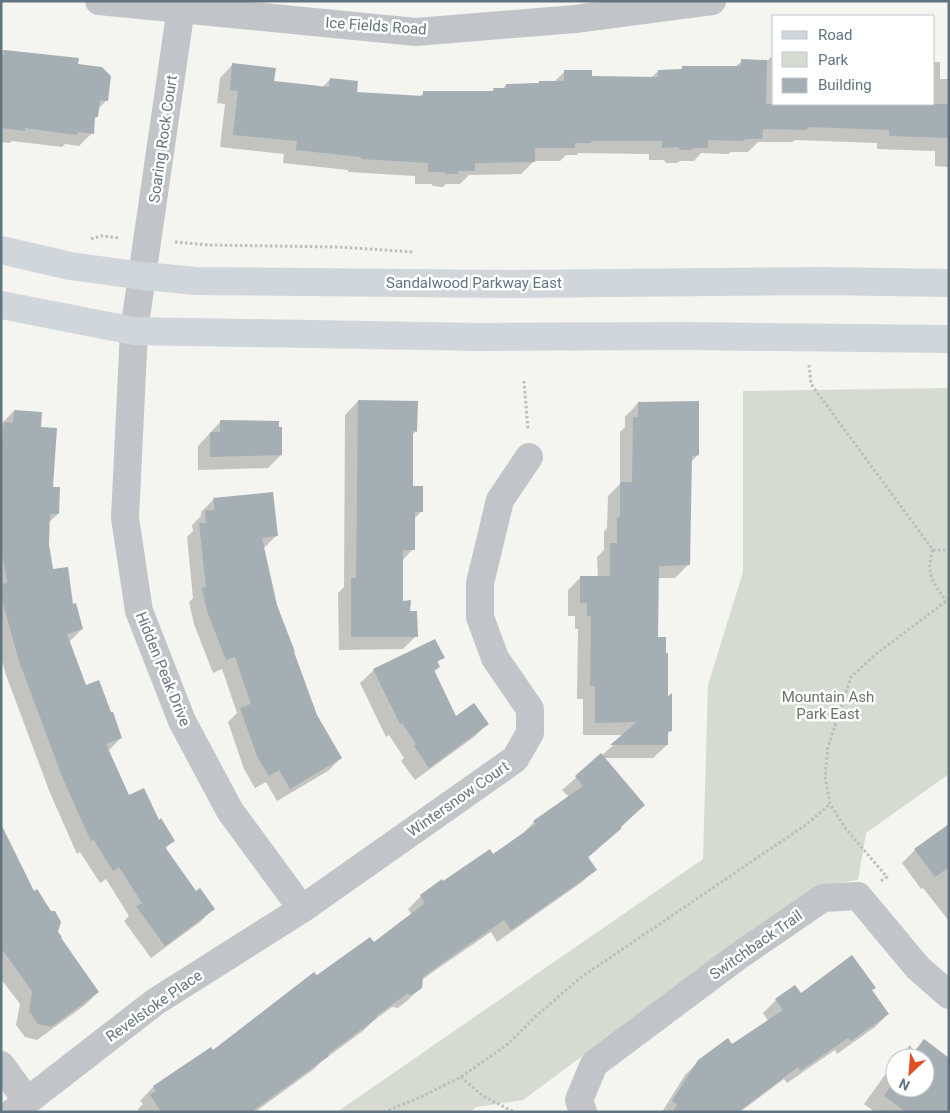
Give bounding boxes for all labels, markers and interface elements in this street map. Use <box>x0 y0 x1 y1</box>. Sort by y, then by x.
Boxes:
street label: Ice Fields Road <box>325 13 427 39</box>
legend <box>772 15 935 105</box>
text: Road <box>818 26 852 44</box>
text: Park <box>818 51 849 69</box>
street label: Soaring Rock Court <box>145 74 181 204</box>
text: Building <box>818 76 872 94</box>
street label: Sandalwood Parkway East <box>386 274 562 292</box>
street label: Hidden Peak Drive <box>132 609 194 729</box>
park label: Mountain Ash Park East <box>782 688 874 723</box>
street label: Wintersnow Court <box>404 757 512 841</box>
street label: Switchback Trail <box>706 906 806 984</box>
street label: Revelstoke Place <box>102 966 206 1046</box>
north arrow <box>885 1048 935 1098</box>
text: N <box>896 1075 912 1094</box>

